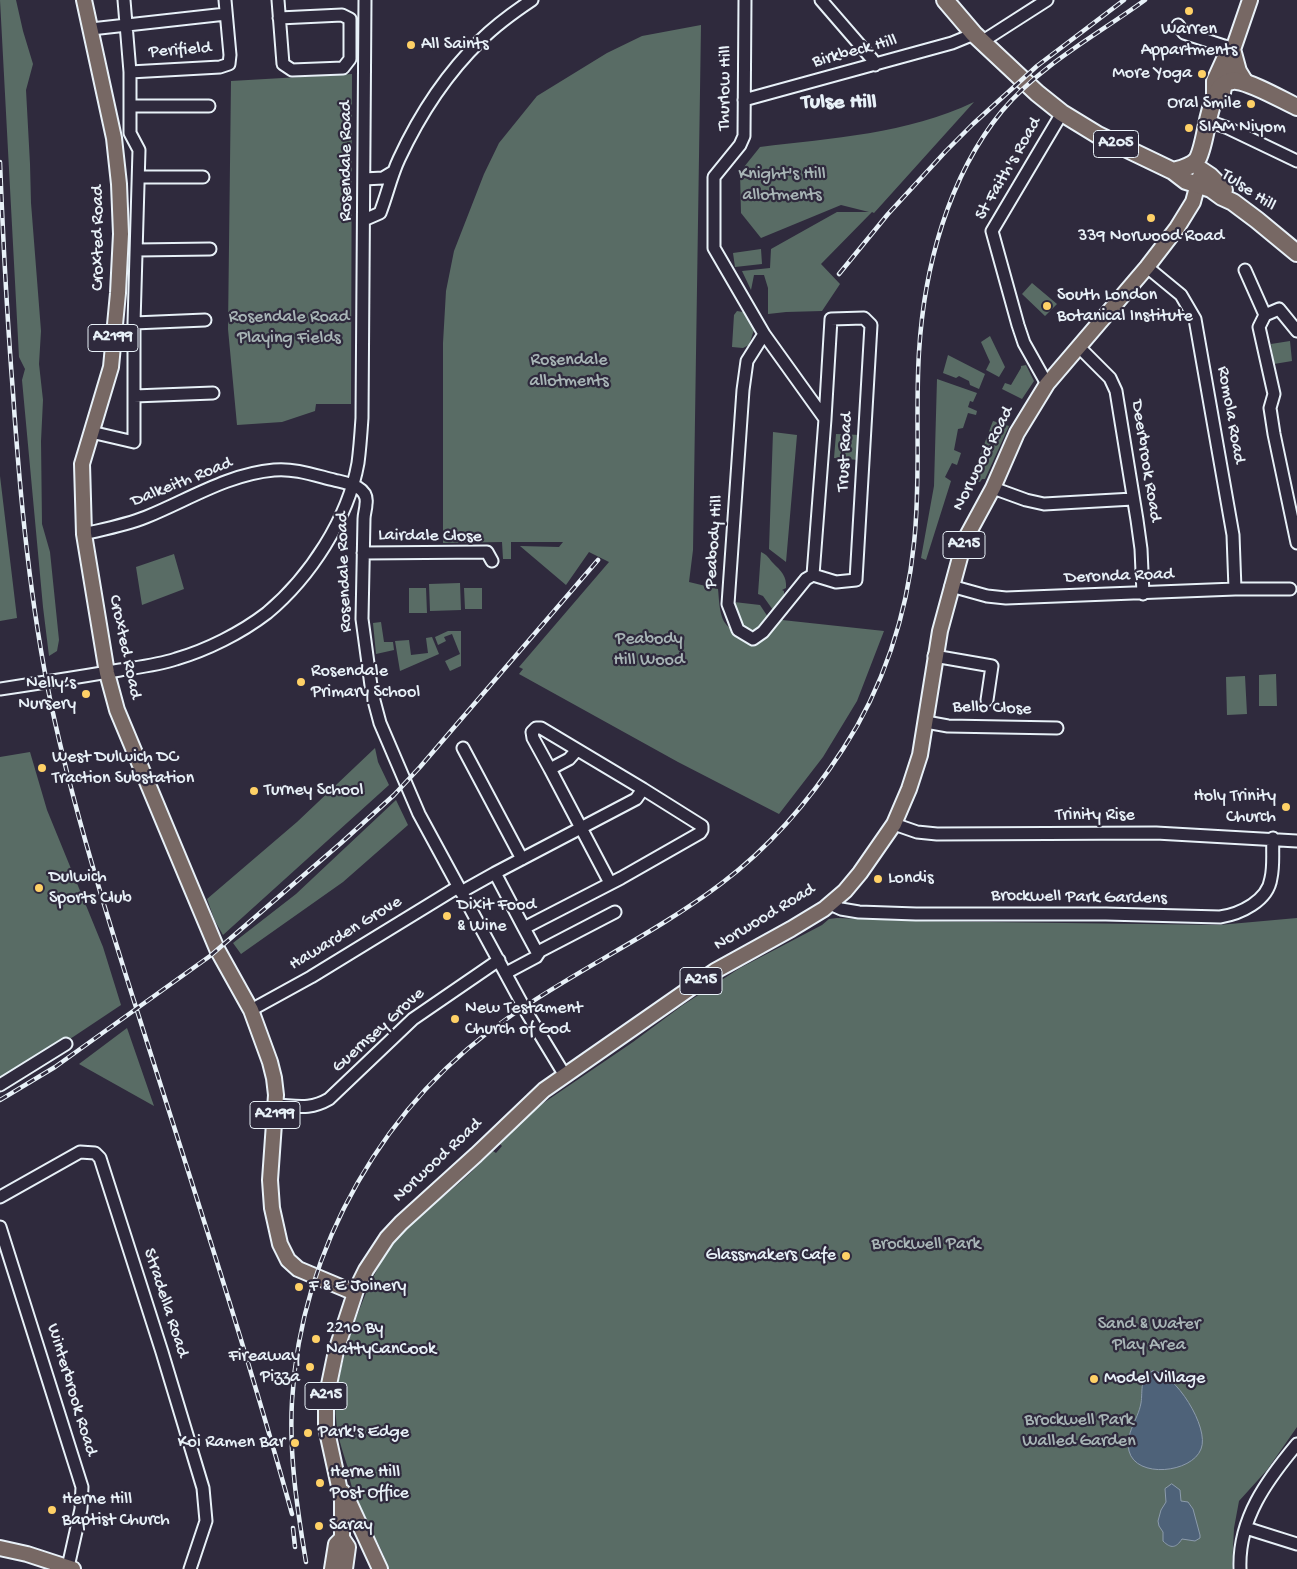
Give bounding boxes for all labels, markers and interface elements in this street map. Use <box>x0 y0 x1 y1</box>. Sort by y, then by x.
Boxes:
marker: Warren Appartments <box>1183 5 1195 17</box>
place label: Warren Appartments <box>1141 19 1237 62</box>
street label: Birkbeck Hill <box>810 30 900 74</box>
place label: All Saints <box>421 34 489 56</box>
street label: Perifield <box>148 38 212 64</box>
marker: All Saints <box>405 39 417 51</box>
street label: Thurlow Hill <box>714 45 738 131</box>
place label: More Yoga <box>1112 63 1192 85</box>
marker: More Yoga <box>1196 68 1208 80</box>
district label: Tulse Hill <box>801 91 877 117</box>
place label: Oral Smile <box>1167 93 1241 115</box>
marker: Oral Smile <box>1245 98 1257 110</box>
street label: Rosendale Road <box>336 101 358 221</box>
street label: St Faith's Road <box>971 114 1047 224</box>
place label: SIAM Niyom <box>1199 117 1286 139</box>
marker: SIAM Niyom <box>1183 122 1195 134</box>
road number: A205 <box>1094 130 1138 158</box>
park label: Knight's Hill allotments <box>738 164 826 206</box>
street label: Tulse Hill <box>1216 165 1280 217</box>
street label: Croxted Road <box>88 185 110 291</box>
marker: 339 Norwood Road <box>1145 212 1157 224</box>
place label: 339 Norwood Road <box>1078 226 1224 248</box>
place label: South London Botanical Institute <box>1057 285 1193 328</box>
marker: South London Botanical Institute <box>1041 300 1053 312</box>
park label: Rosendale Road Playing Fields <box>229 307 349 350</box>
road number: A2199 <box>88 324 138 352</box>
park label: Rosendale allotments <box>529 350 609 392</box>
street label: Romola Road <box>1211 365 1249 465</box>
street label: Deerbrook Road <box>1125 399 1165 523</box>
street label: Norwood Road <box>948 403 1020 515</box>
street label: Trust Road <box>833 412 859 492</box>
street label: Dalkeith Road <box>128 453 236 513</box>
street label: Peabody Hill <box>701 494 729 590</box>
street label: Rosendale Road <box>332 511 358 633</box>
street label: Lairdale Close <box>378 525 482 549</box>
road number: A215 <box>943 532 985 558</box>
street label: Deronda Road <box>1064 564 1174 590</box>
street label: Croxted Road <box>102 593 146 701</box>
park label: Peabody Hill Wood <box>614 629 684 672</box>
place label: Rosendale Primary School <box>311 661 420 704</box>
place label: Nelly’s Nursery <box>18 673 76 716</box>
marker: Rosendale Primary School <box>295 676 307 688</box>
marker: Nelly’s Nursery <box>80 688 92 700</box>
street label: Bello Close <box>952 697 1032 721</box>
place label: West Dulwich DC Traction Substation <box>52 747 194 790</box>
marker: West Dulwich DC Traction Substation <box>36 762 48 774</box>
place label: Turney School <box>264 780 363 802</box>
marker: Turney School <box>248 785 260 797</box>
place label: Holy Trinity Church <box>1193 786 1276 829</box>
marker: Holy Trinity Church <box>1280 801 1292 813</box>
street label: Trinity Rise <box>1055 805 1135 827</box>
place label: Dulwich Sports Club <box>49 867 132 910</box>
place label: Londis <box>888 868 934 890</box>
marker: Londis <box>872 873 884 885</box>
street label: Norwood Road <box>710 879 820 957</box>
marker: Dulwich Sports Club <box>33 882 45 894</box>
street label: Brockwell Park Gardens <box>991 886 1167 910</box>
street label: Hawarden Grove <box>286 892 406 976</box>
place label: Dixit Food & Wine <box>457 895 536 938</box>
marker: Dixit Food & Wine <box>441 910 453 922</box>
road number: A215 <box>680 968 722 994</box>
street label: Guernsey Grove <box>328 984 430 1078</box>
place label: New Testament Church of God <box>465 998 582 1040</box>
marker: New Testament Church of God <box>449 1013 461 1025</box>
road number: A2199 <box>250 1102 300 1128</box>
street label: Norwood Road <box>389 1114 487 1208</box>
park label: Brockwell Park <box>872 1234 980 1256</box>
place label: Glassmakers Cafe <box>706 1245 836 1267</box>
street label: Stradella Road <box>137 1246 193 1360</box>
marker: Glassmakers Cafe <box>840 1250 852 1262</box>
place label: F & E Joinery <box>309 1276 406 1298</box>
marker: F & E Joinery <box>293 1281 305 1293</box>
park label: Sand & Water Play Area <box>1098 1314 1200 1356</box>
place label: 2210 By NattyCanCook <box>326 1318 436 1360</box>
street label: Winterbrook Road <box>41 1321 101 1459</box>
marker: 2210 By NattyCanCook <box>310 1333 322 1345</box>
place label: Fireaway Pizza <box>228 1346 300 1388</box>
marker: Fireaway Pizza <box>304 1361 316 1373</box>
place label: Model Village <box>1104 1368 1205 1390</box>
marker: Model Village <box>1088 1373 1100 1385</box>
road number: A215 <box>305 1382 347 1410</box>
park label: Brockwell Park Walled Garden <box>1022 1410 1136 1452</box>
place label: Park's Edge <box>318 1422 409 1444</box>
marker: Park's Edge <box>302 1427 314 1439</box>
place label: Koi Ramen Bar <box>178 1432 285 1454</box>
marker: Koi Ramen Bar <box>289 1437 301 1449</box>
place label: Herne Hill Post Office <box>330 1462 409 1505</box>
marker: Herne Hill Post Office <box>314 1477 326 1489</box>
place label: Herne Hill Baptist Church <box>62 1489 170 1532</box>
marker: Herne Hill Baptist Church <box>46 1504 58 1516</box>
place label: Saray <box>329 1515 373 1537</box>
marker: Saray <box>313 1520 325 1532</box>

